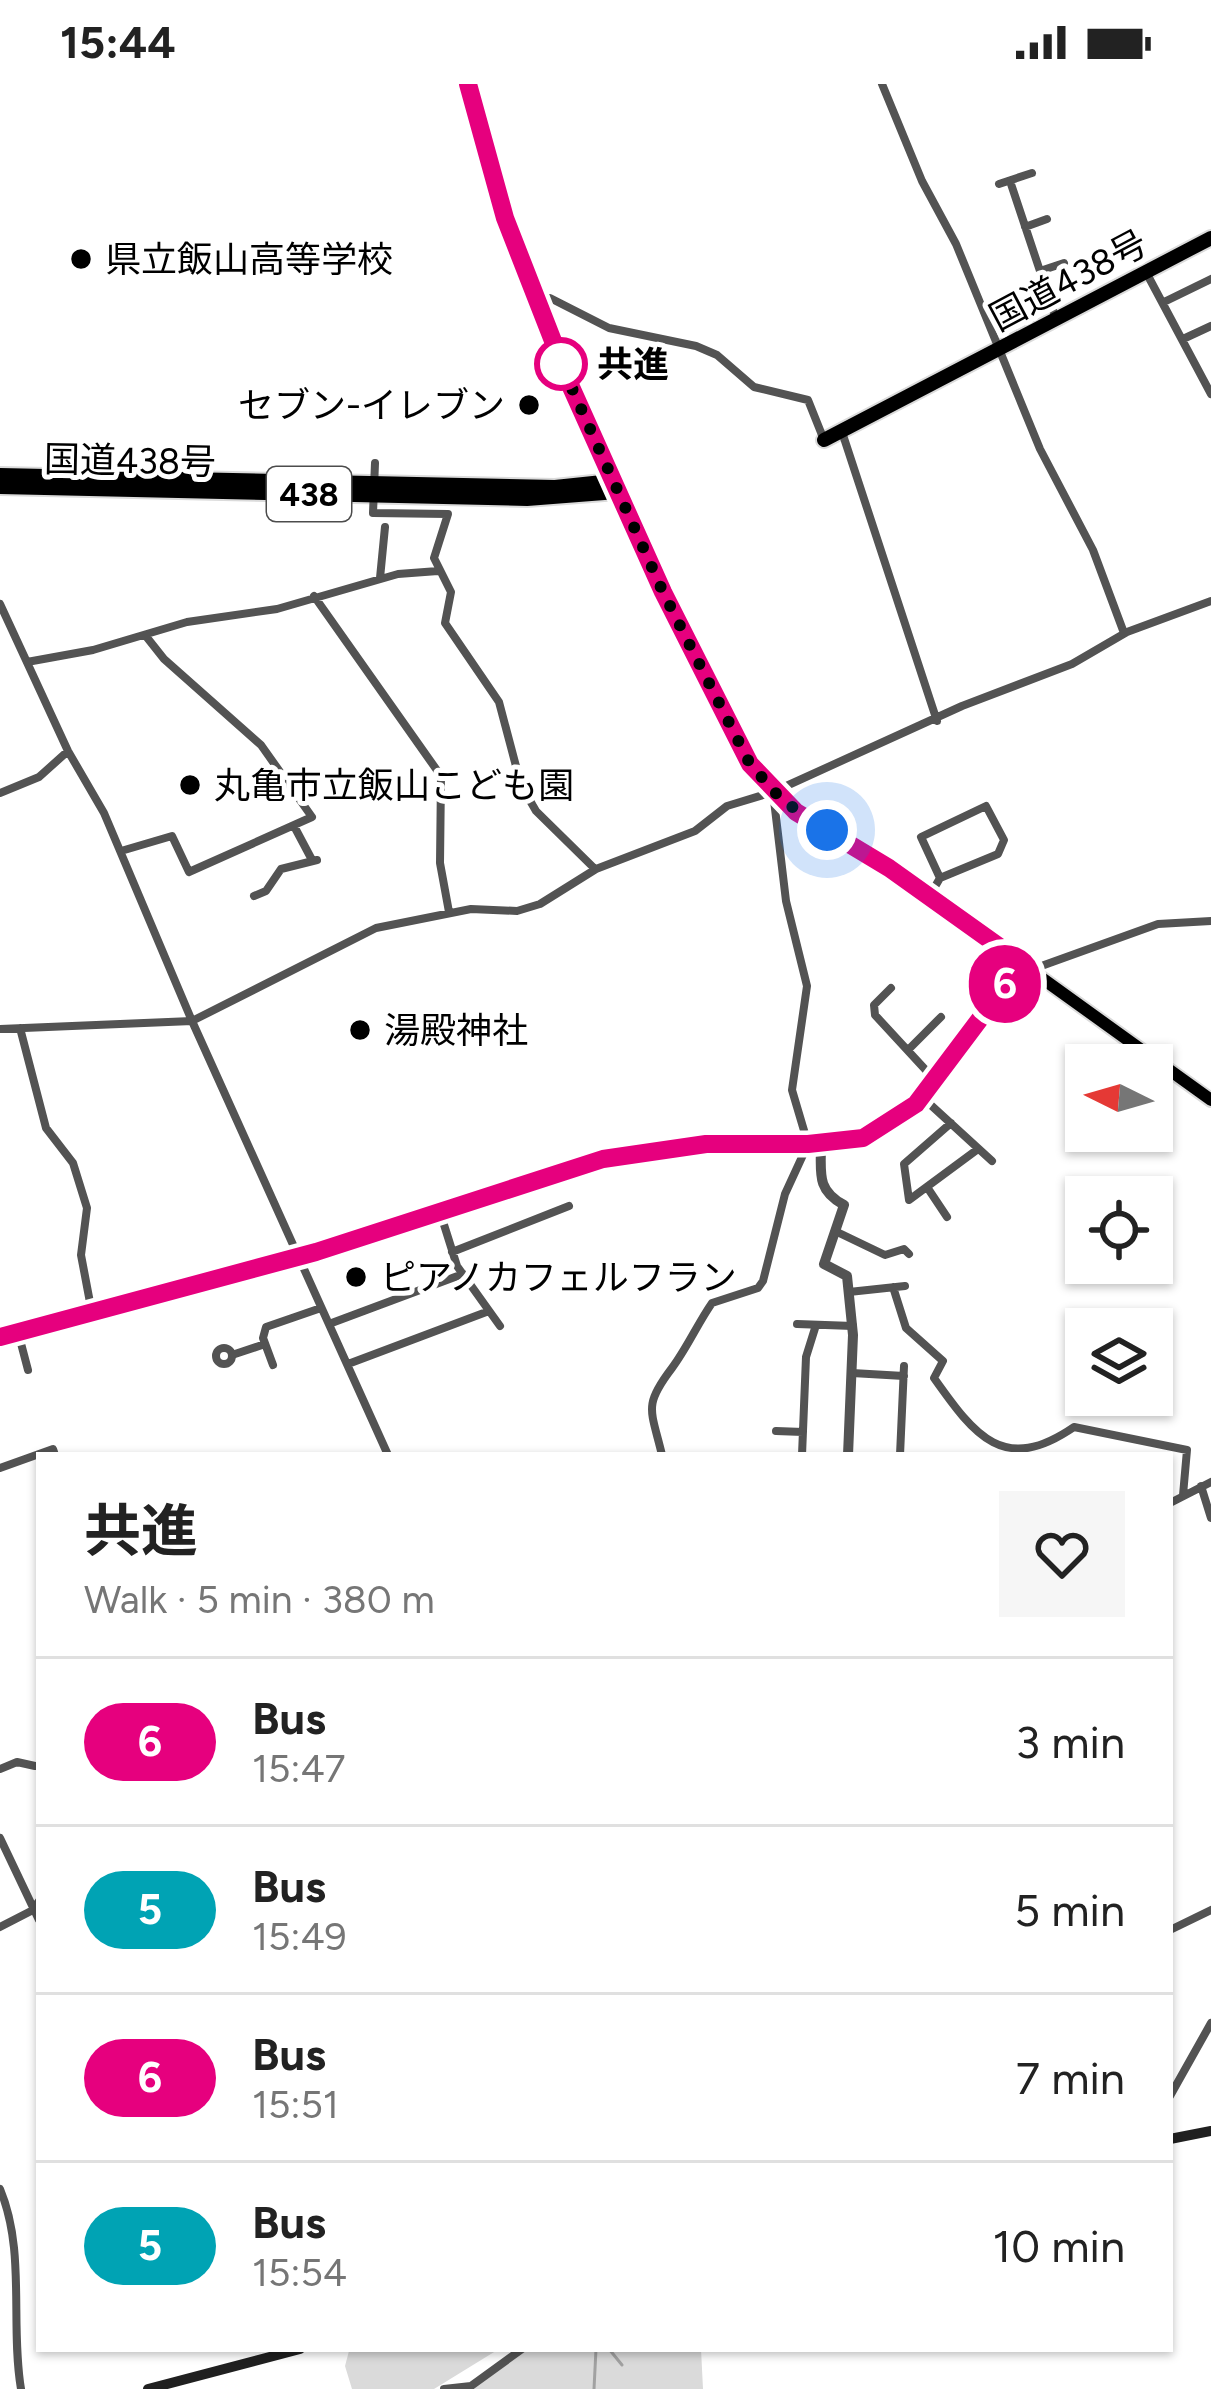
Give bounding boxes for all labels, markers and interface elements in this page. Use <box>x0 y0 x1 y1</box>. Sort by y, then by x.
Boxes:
text: 15:44 <box>60 15 176 69</box>
street label: 国道438号 <box>982 221 1154 340</box>
place label: 県立飯山高等学校 <box>105 238 393 281</box>
marker: 県立飯山高等学校 <box>68 246 94 272</box>
marker: 共進 <box>536 339 586 389</box>
place label: 共進 <box>597 343 669 386</box>
place label: セブン-イレブン <box>238 384 505 427</box>
marker: セブン-イレブン <box>516 392 542 418</box>
street label: 国道438号 <box>44 438 216 483</box>
road number: 438 <box>267 467 351 521</box>
place label: 丸亀市立飯山こども園 <box>214 764 574 807</box>
marker: 丸亀市立飯山こども園 <box>177 772 203 798</box>
your location <box>797 800 857 860</box>
line badge: 6 <box>966 945 1044 1023</box>
text: 6 <box>993 958 1017 1009</box>
place label: 湯殿神社 <box>384 1009 528 1052</box>
marker: 湯殿神社 <box>347 1017 373 1043</box>
north arrow <box>1065 1044 1173 1152</box>
map controls <box>1065 1044 1173 1416</box>
button: locate <box>1065 1176 1173 1284</box>
place label: ピアノカフェルフラン <box>380 1256 737 1299</box>
marker: ピアノカフェルフラン <box>343 1264 369 1290</box>
button: layers <box>1065 1308 1173 1416</box>
button: heart <box>999 1491 1125 1617</box>
text: 共進 <box>84 1497 198 1565</box>
text: Walk · 5 min · 380 m <box>84 1576 435 1623</box>
text: Bus <box>252 1691 326 1745</box>
text: 3 min <box>1016 1715 1125 1769</box>
text: 6 <box>138 1716 162 1767</box>
text: 15:47 <box>252 1745 346 1792</box>
text: Bus <box>252 1859 326 1913</box>
text: 5 min <box>1014 1883 1125 1937</box>
text: 5 <box>138 1884 162 1935</box>
text: 15:49 <box>252 1913 347 1960</box>
text: Bus <box>252 2027 326 2081</box>
text: 7 min <box>1016 2051 1125 2105</box>
text: 6 <box>138 2052 162 2103</box>
text: 15:51 <box>252 2081 339 2128</box>
text: Bus <box>252 2195 326 2249</box>
text: 10 min <box>993 2219 1125 2273</box>
text: 5 <box>138 2220 162 2271</box>
text: 15:54 <box>252 2249 347 2296</box>

